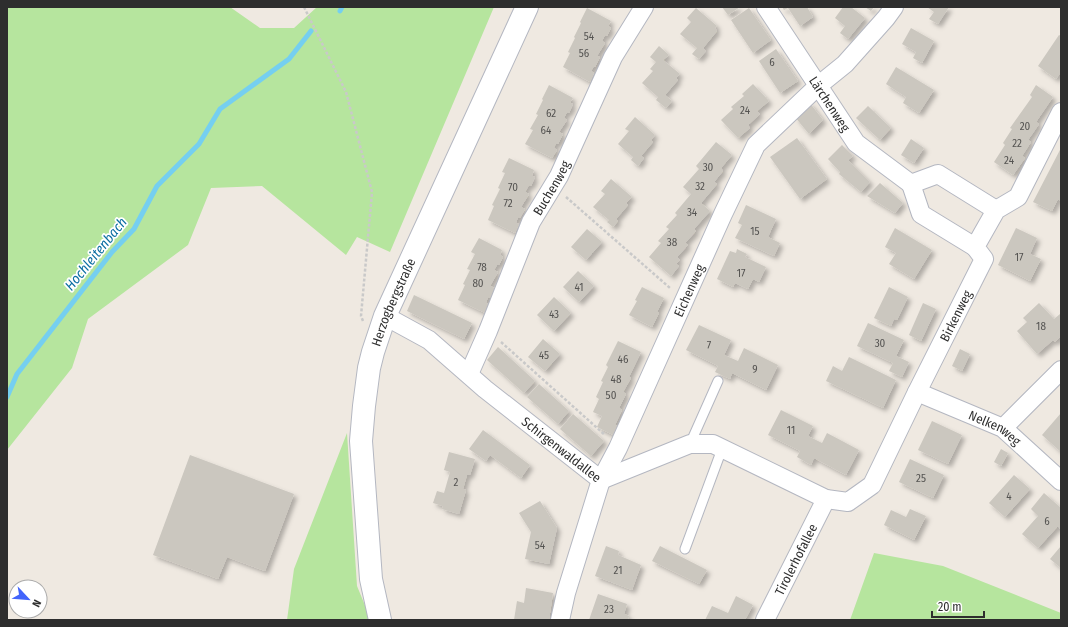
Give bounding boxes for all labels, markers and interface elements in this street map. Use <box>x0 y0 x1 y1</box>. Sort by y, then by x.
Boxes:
house number: 54 <box>584 30 595 43</box>
house number: 56 <box>579 47 590 60</box>
house number: 6 <box>769 56 775 69</box>
street label: Lärchenweg <box>806 73 854 135</box>
house number: 24 <box>740 104 751 117</box>
house number: 62 <box>546 107 556 120</box>
house number: 20 <box>1020 120 1031 133</box>
house number: 64 <box>541 124 552 137</box>
house number: 22 <box>1012 137 1022 150</box>
house number: 24 <box>1004 154 1015 167</box>
street label: Buchenweg <box>530 157 573 218</box>
house number: 30 <box>703 161 714 174</box>
house number: 32 <box>695 180 705 193</box>
house number: 70 <box>508 181 518 194</box>
house number: 72 <box>503 197 513 210</box>
house number: 34 <box>687 206 698 219</box>
water label: Hochleitenbach <box>61 214 131 294</box>
house number: 15 <box>750 225 760 238</box>
house number: 38 <box>667 236 678 249</box>
house number: 17 <box>1015 251 1024 264</box>
street label: Herzogbergstraße <box>368 256 418 348</box>
house number: 78 <box>477 261 487 274</box>
street label: Eichenweg <box>670 261 707 319</box>
house number: 17 <box>737 267 746 280</box>
house number: 80 <box>472 277 484 290</box>
house number: 41 <box>574 281 584 294</box>
street label: Birkenweg <box>936 287 975 344</box>
house number: 43 <box>549 308 559 321</box>
house number: 18 <box>1036 320 1046 333</box>
house number: 30 <box>875 337 886 350</box>
house number: 7 <box>707 339 712 352</box>
house number: 45 <box>539 349 549 362</box>
house number: 46 <box>618 353 629 366</box>
house number: 9 <box>752 363 758 376</box>
house number: 48 <box>611 373 622 386</box>
house number: 50 <box>606 389 617 402</box>
street label: Nelkenweg <box>967 407 1025 449</box>
street label: Schirgenwaldallee <box>519 413 604 485</box>
house number: 11 <box>787 424 795 437</box>
house number: 25 <box>916 472 926 485</box>
house number: 2 <box>454 476 459 489</box>
house number: 4 <box>1006 490 1012 503</box>
house number: 6 <box>1044 515 1050 528</box>
street label: Tirolerhofallee <box>771 521 820 598</box>
house number: 54 <box>535 539 546 552</box>
house number: 21 <box>614 564 622 577</box>
north arrow <box>8 579 48 619</box>
scale bar <box>932 593 984 619</box>
text: N <box>29 597 44 609</box>
text: 20 m <box>938 600 962 614</box>
house number: 23 <box>604 603 614 616</box>

